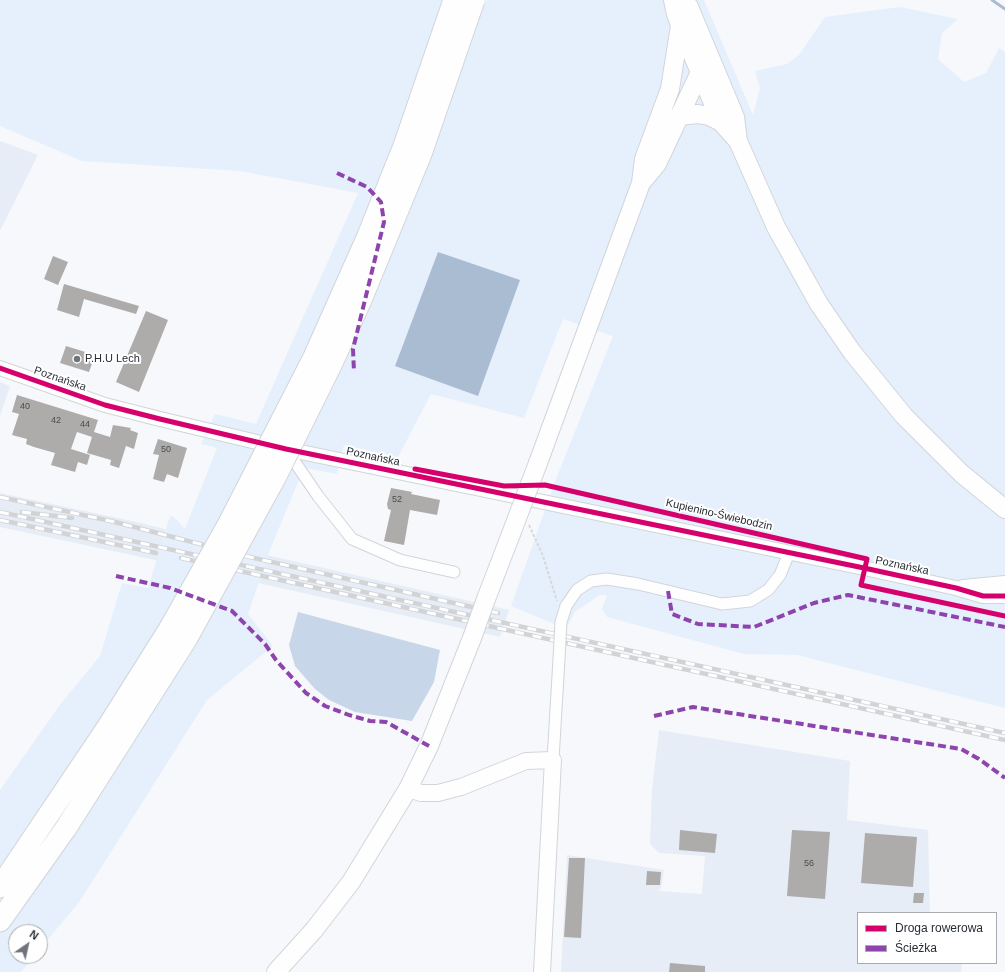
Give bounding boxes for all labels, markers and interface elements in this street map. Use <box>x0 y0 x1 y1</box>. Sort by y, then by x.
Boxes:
place label: P.H.U Lech <box>85 352 140 366</box>
marker: P.H.U Lech <box>72 354 82 364</box>
street label: Poznańska <box>32 364 88 394</box>
house number: 40 <box>20 402 30 412</box>
house number: 42 <box>51 416 61 426</box>
house number: 44 <box>80 420 90 430</box>
house number: 50 <box>161 445 171 455</box>
street label: Poznańska <box>345 445 401 469</box>
house number: 52 <box>392 495 402 505</box>
street label: Kupienino-Świebodzin <box>664 496 774 534</box>
street label: Poznańska <box>874 554 930 578</box>
house number: 56 <box>804 859 814 869</box>
legend <box>857 912 997 964</box>
text: Droga rowerowa <box>895 921 983 935</box>
north arrow <box>8 924 48 964</box>
text: N <box>27 928 41 942</box>
text: Ścieżka <box>895 941 937 955</box>

